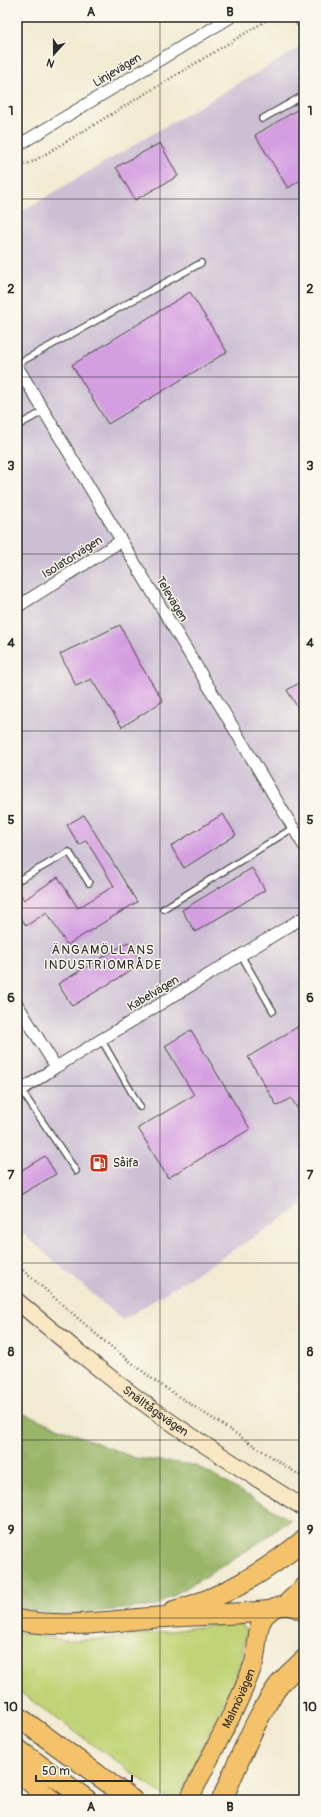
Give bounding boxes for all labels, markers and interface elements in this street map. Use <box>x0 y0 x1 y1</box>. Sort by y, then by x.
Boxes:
text: A <box>87 4 96 20</box>
text: B <box>226 4 234 20</box>
north arrow <box>34 34 74 74</box>
street label: Linjevägen <box>90 50 144 91</box>
text: N <box>44 55 56 70</box>
text: 1 <box>8 103 14 119</box>
text: 1 <box>307 103 313 119</box>
text: 2 <box>7 281 15 297</box>
text: 2 <box>306 281 314 297</box>
text: 3 <box>7 458 15 474</box>
text: 3 <box>306 458 314 474</box>
street label: Isolatorvägen <box>39 533 105 582</box>
street label: Televägen <box>152 574 191 625</box>
text: 4 <box>7 635 15 651</box>
text: 4 <box>306 635 314 651</box>
text: 5 <box>7 812 15 828</box>
text: 5 <box>306 812 314 828</box>
district label: ÄNGAMÖLLANS INDUSTRIOMRÅDE <box>44 942 162 973</box>
street label: Kabelvägen <box>125 972 182 1015</box>
text: 6 <box>7 990 15 1006</box>
text: 6 <box>306 990 314 1006</box>
fuel station icon: Såifa <box>88 1152 110 1174</box>
place label: Såifa <box>113 1156 139 1171</box>
text: 7 <box>8 1167 15 1183</box>
text: 7 <box>307 1167 314 1183</box>
text: 8 <box>8 1344 15 1360</box>
text: 8 <box>307 1344 314 1360</box>
street label: Snälltågsvägen <box>119 1383 191 1440</box>
text: 9 <box>8 1522 15 1538</box>
text: 9 <box>307 1522 314 1538</box>
street label: Malmövägen <box>219 1667 259 1731</box>
text: 10 <box>4 1699 18 1715</box>
text: 10 <box>303 1699 317 1715</box>
scale bar <box>36 1757 132 1783</box>
text: 50 m <box>42 1764 70 1779</box>
text: A <box>87 1799 96 1815</box>
text: B <box>226 1799 234 1815</box>

